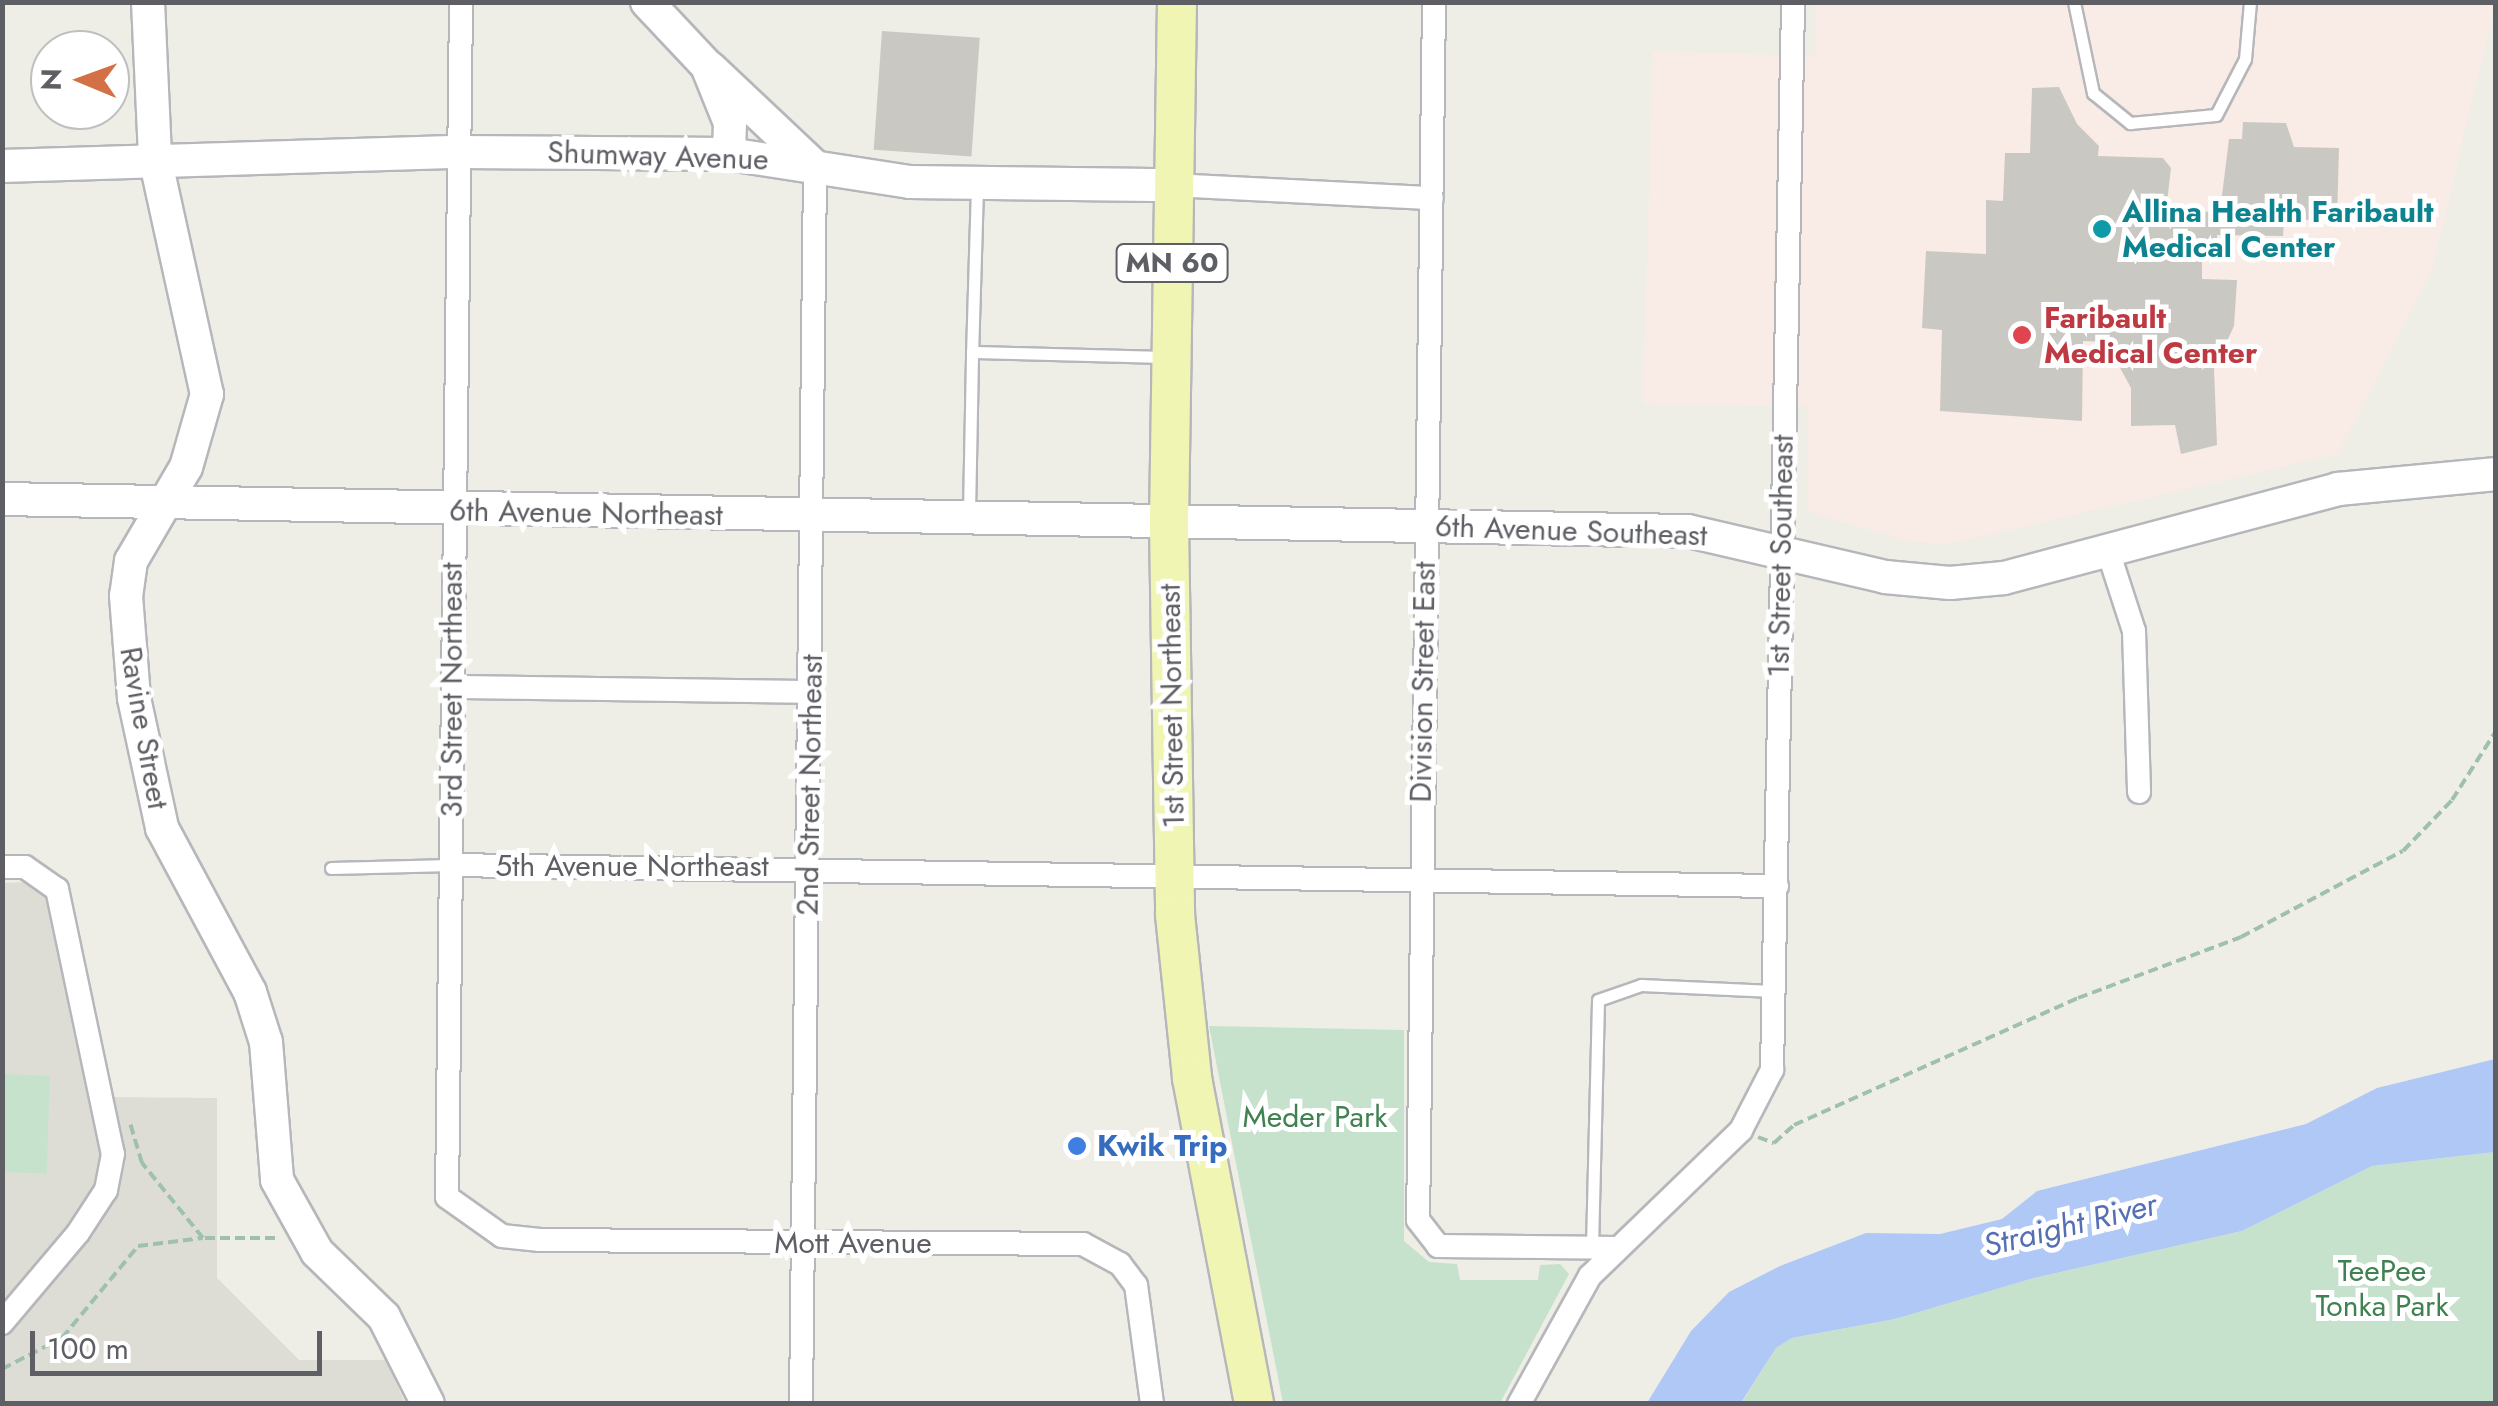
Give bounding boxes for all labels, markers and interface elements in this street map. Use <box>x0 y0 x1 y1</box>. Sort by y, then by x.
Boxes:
north arrow <box>30 30 130 130</box>
text: N <box>31 68 72 91</box>
street label: Shumway Avenue <box>547 134 769 178</box>
place label: Allina Health Faribault Medical Center <box>2122 194 2434 264</box>
marker: Allina Health Faribault Medical Center <box>2091 218 2113 240</box>
road number: MN 60 <box>1114 240 1230 286</box>
place label: Faribault Medical Center <box>2044 300 2257 370</box>
marker: Faribault Medical Center <box>2009 322 2035 348</box>
street label: 1st Street Southeast <box>1761 434 1801 678</box>
street label: 6th Avenue Northeast <box>449 493 723 533</box>
street label: 6th Avenue Southeast <box>1434 508 1708 554</box>
street label: Division Street East <box>1403 561 1443 803</box>
street label: 3rd Street Northeast <box>434 562 470 818</box>
street label: 1st Street Northeast <box>1152 583 1192 829</box>
street label: Ravine Street <box>112 644 176 812</box>
street label: 2nd Street Northeast <box>790 654 830 916</box>
street label: 5th Avenue Northeast <box>495 848 769 884</box>
park label: Meder Park <box>1242 1099 1388 1135</box>
place label: Kwik Trip <box>1097 1128 1227 1164</box>
marker: Kwik Trip <box>1066 1135 1088 1157</box>
water label: Straight River <box>1979 1185 2161 1265</box>
street label: Mott Avenue <box>774 1225 932 1261</box>
park label: TeePee Tonka Park <box>2315 1253 2449 1324</box>
scale bar <box>35 1311 328 1373</box>
text: 100 m <box>47 1327 129 1370</box>

